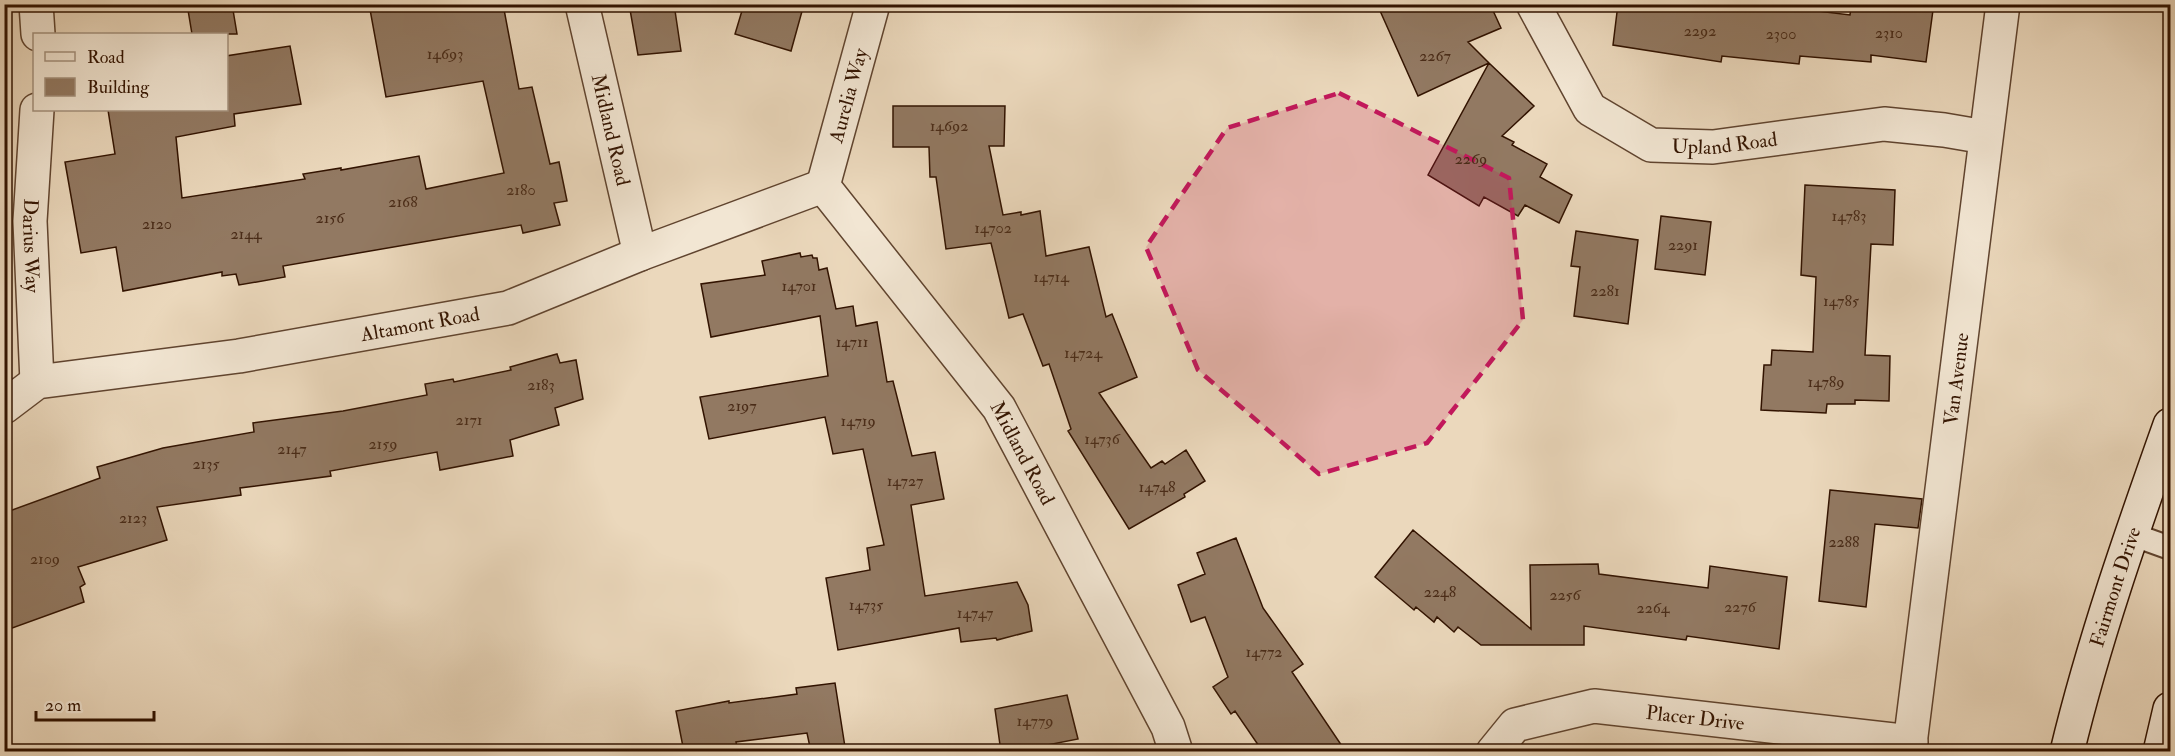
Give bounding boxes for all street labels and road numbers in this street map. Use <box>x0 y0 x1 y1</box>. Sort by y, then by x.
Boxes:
street label: Aurelia Way <box>823 44 873 146</box>
street label: Midland Road <box>586 71 636 188</box>
street label: Upland Road <box>1671 126 1779 160</box>
street label: Darius Way <box>17 198 46 294</box>
street label: Altamont Road <box>358 301 482 347</box>
street label: Van Avenue <box>1938 331 1974 427</box>
street label: Midland Road <box>985 397 1061 509</box>
street label: Fairmont Drive <box>2084 523 2146 650</box>
street label: Placer Drive <box>1645 699 1746 736</box>

